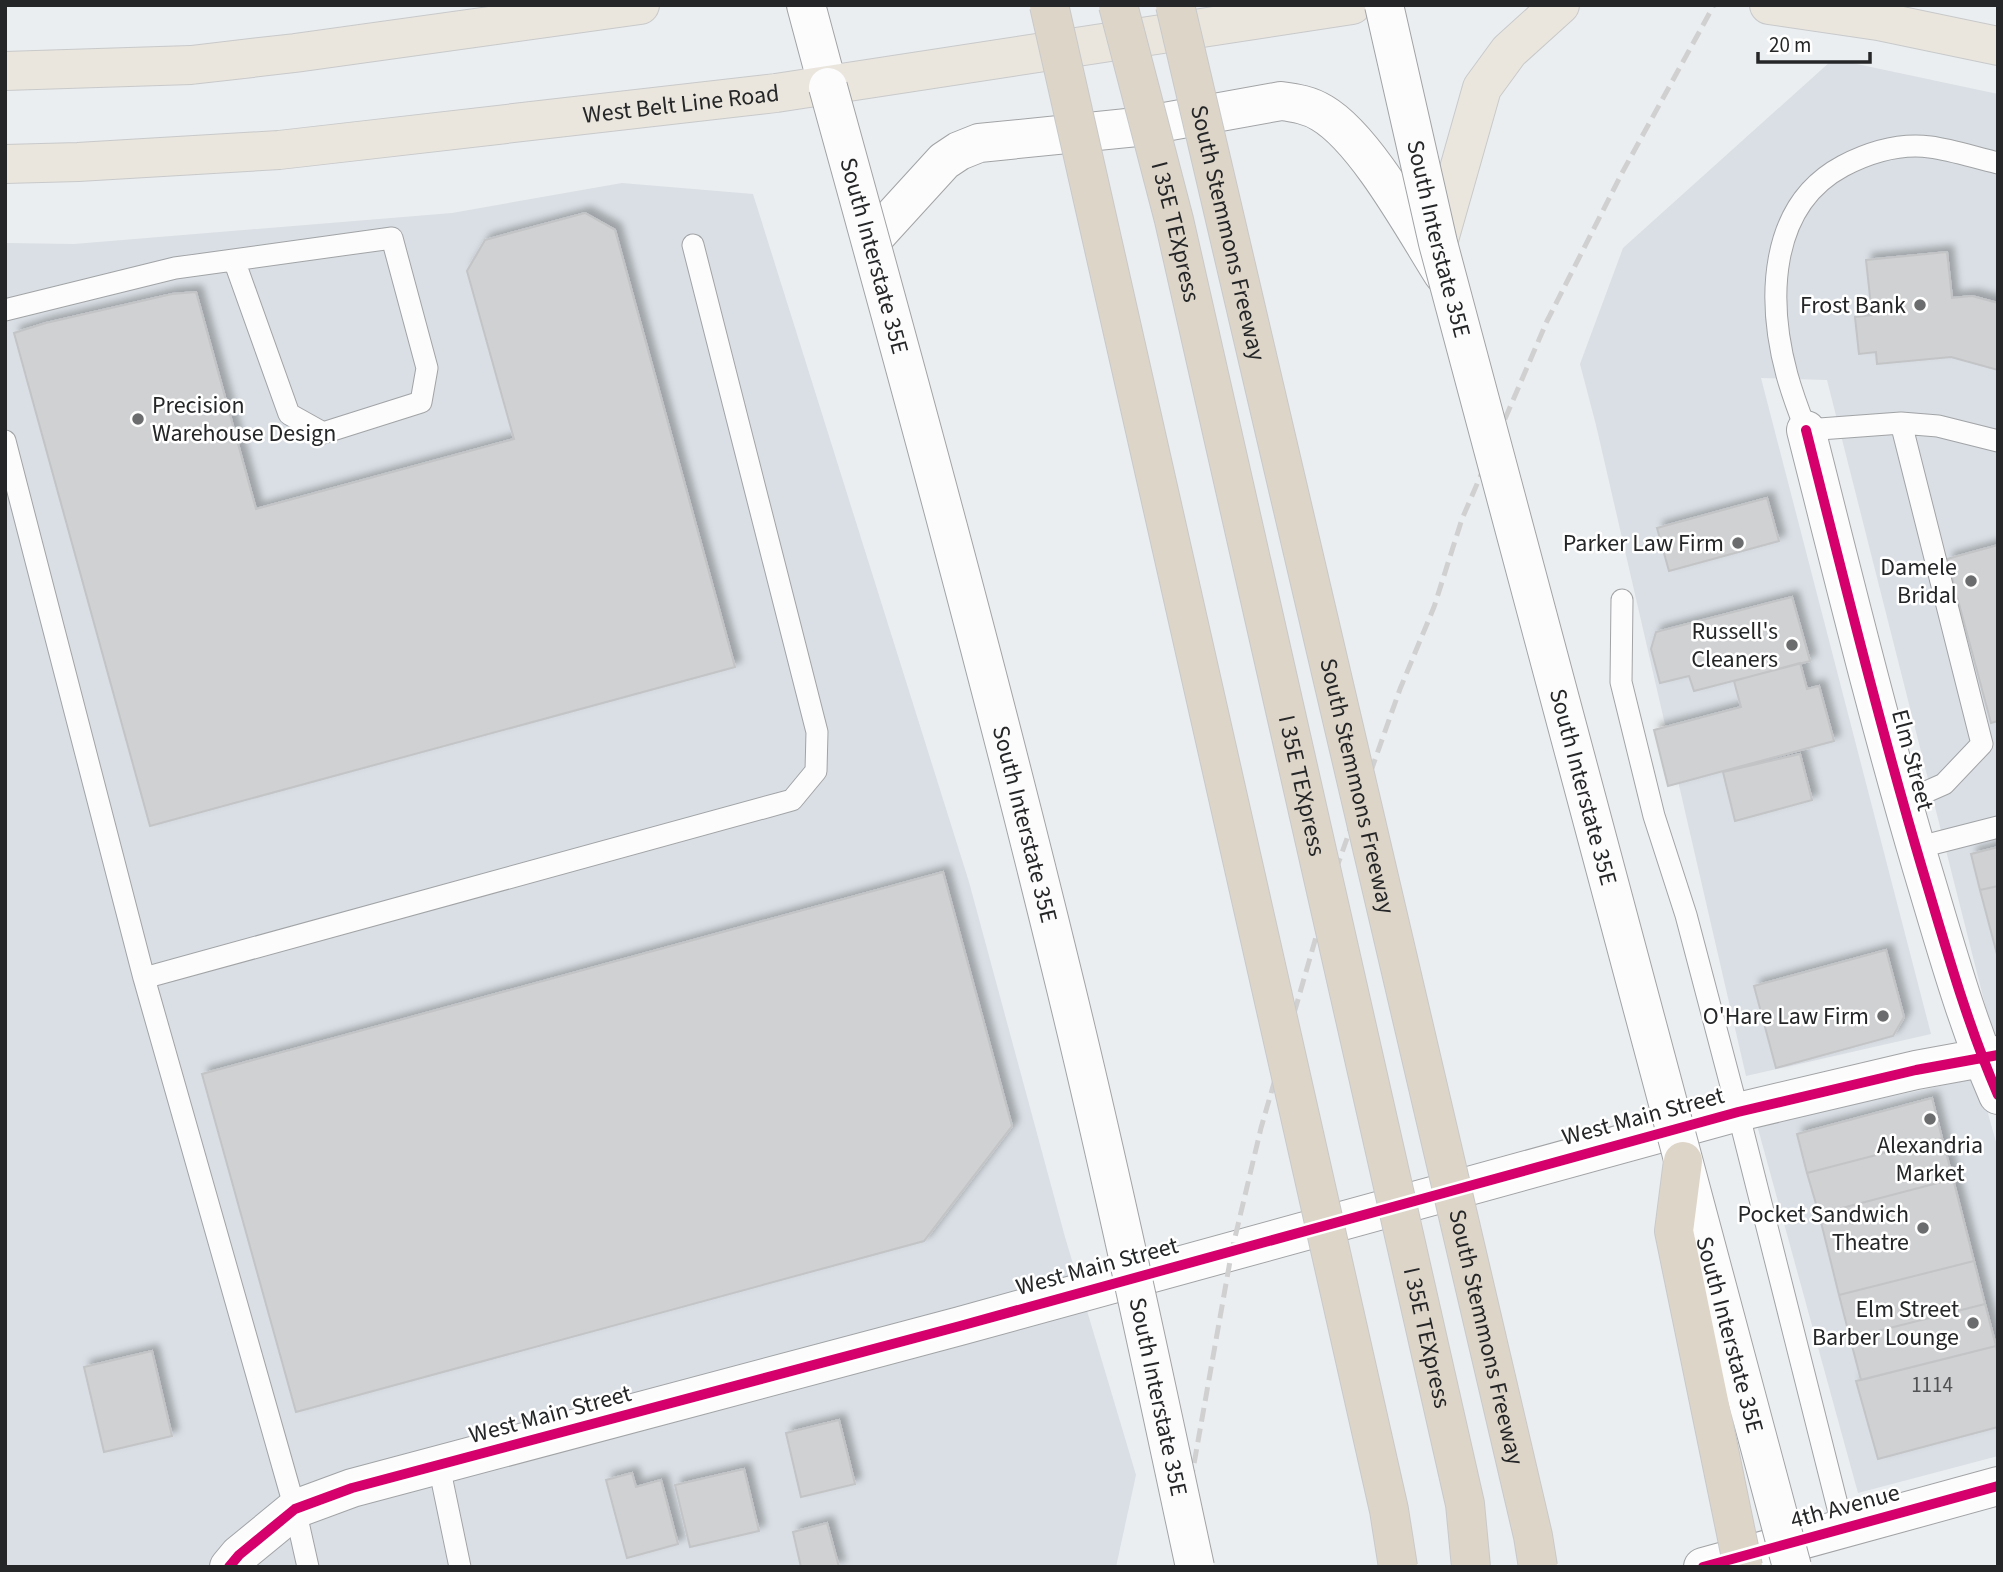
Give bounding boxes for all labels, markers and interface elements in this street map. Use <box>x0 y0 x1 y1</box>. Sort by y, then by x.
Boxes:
scale bar <box>1758 21 1870 65</box>
text: 20 m <box>1769 30 1811 60</box>
street label: West Belt Line Road <box>581 76 781 133</box>
street label: South Stemmons Freeway <box>1181 102 1275 364</box>
street label: South Interstate 35E <box>1397 137 1480 341</box>
street label: South Interstate 35E <box>830 154 918 358</box>
street label: I 35E TEXpress <box>1141 158 1209 306</box>
place label: Frost Bank <box>1800 288 1906 323</box>
marker: Frost Bank <box>1912 297 1928 313</box>
place label: Precision Warehouse Design <box>152 388 336 451</box>
marker: Precision Warehouse Design <box>130 411 146 427</box>
place label: Parker Law Firm <box>1563 526 1724 561</box>
marker: Parker Law Firm <box>1730 535 1746 551</box>
place label: Damele Bridal <box>1880 550 1957 613</box>
marker: Damele Bridal <box>1963 573 1979 589</box>
place label: Russell's Cleaners <box>1691 614 1778 677</box>
marker: Russell's Cleaners <box>1784 637 1800 653</box>
street label: South Stemmons Freeway <box>1310 655 1404 917</box>
street label: South Interstate 35E <box>1540 685 1626 889</box>
street label: Elm Street <box>1882 706 1943 815</box>
street label: I 35E TEXpress <box>1269 712 1335 860</box>
street label: South Interstate 35E <box>983 722 1066 927</box>
place label: O'Hare Law Firm <box>1703 999 1869 1034</box>
marker: O'Hare Law Firm <box>1875 1008 1891 1024</box>
street label: West Main Street <box>1558 1078 1728 1155</box>
marker: Alexandria Market <box>1922 1111 1938 1127</box>
place label: Alexandria Market <box>1877 1128 1983 1191</box>
place label: Pocket Sandwich Theatre <box>1737 1197 1909 1260</box>
street label: South Stemmons Freeway <box>1439 1206 1533 1468</box>
marker: Pocket Sandwich Theatre <box>1915 1220 1931 1236</box>
street label: West Main Street <box>1012 1228 1182 1305</box>
street label: South Interstate 35E <box>1686 1232 1772 1437</box>
street label: I 35E TEXpress <box>1394 1264 1460 1412</box>
place label: Elm Street Barber Lounge <box>1812 1292 1959 1355</box>
street label: South Interstate 35E <box>1119 1294 1196 1499</box>
marker: Elm Street Barber Lounge <box>1965 1315 1981 1331</box>
house number: 1114 <box>1911 1370 1953 1400</box>
street label: West Main Street <box>465 1376 635 1453</box>
street label: 4th Avenue <box>1787 1475 1904 1538</box>

